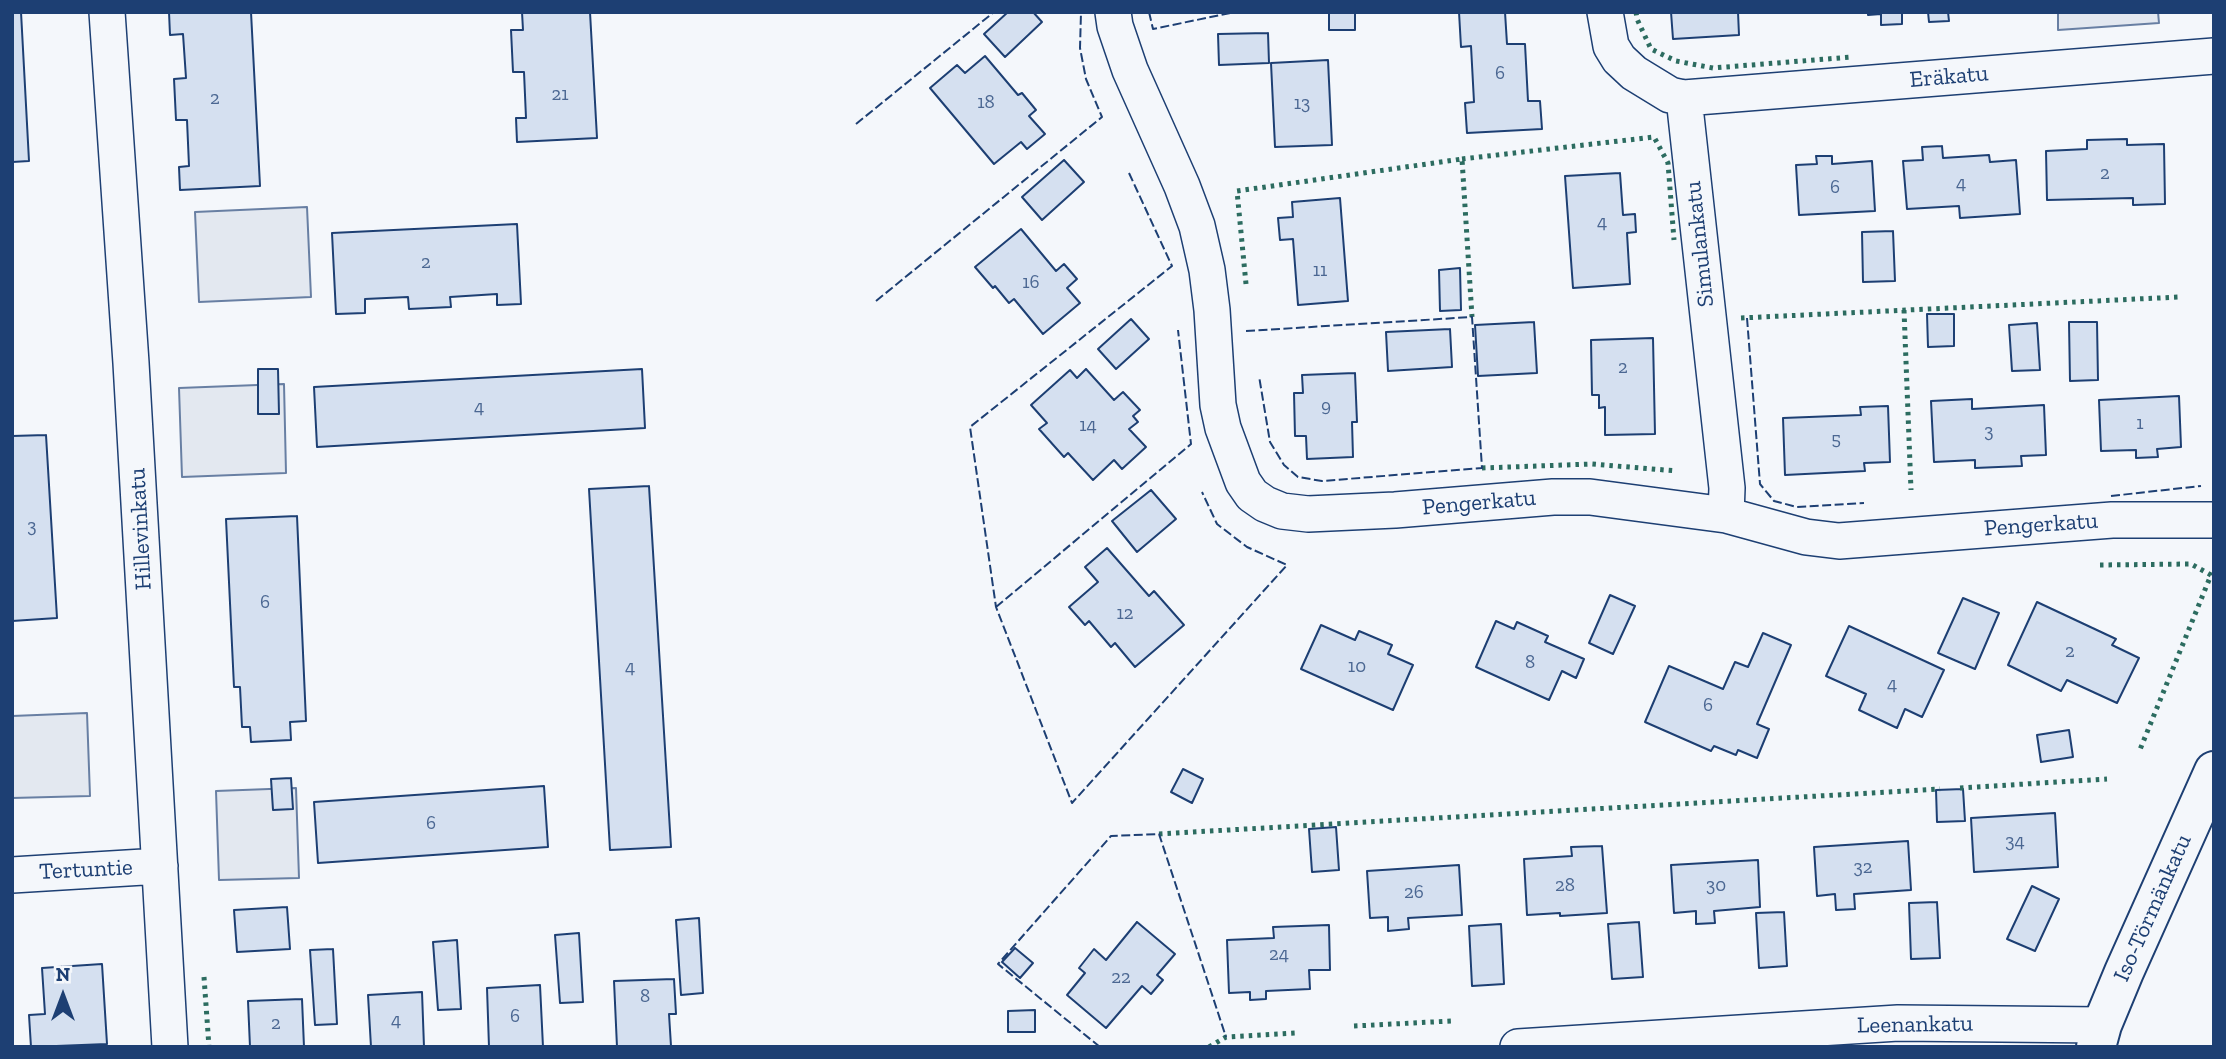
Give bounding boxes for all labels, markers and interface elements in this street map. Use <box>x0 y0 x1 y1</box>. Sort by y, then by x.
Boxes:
street label: Eräkatu <box>1909 60 1989 94</box>
house number: 6 <box>1495 63 1505 85</box>
house number: 21 <box>551 84 569 106</box>
house number: 2 <box>210 88 220 110</box>
house number: 18 <box>977 92 995 114</box>
house number: 13 <box>1294 93 1310 115</box>
house number: 2 <box>2100 163 2110 185</box>
house number: 4 <box>1956 173 1966 195</box>
house number: 6 <box>1830 177 1840 199</box>
street label: Simulankatu <box>1680 180 1720 308</box>
house number: 4 <box>1597 212 1607 234</box>
house number: 2 <box>421 252 431 274</box>
house number: 11 <box>1313 260 1327 282</box>
house number: 16 <box>1022 272 1040 294</box>
house number: 2 <box>1618 357 1628 379</box>
house number: 9 <box>1321 396 1331 418</box>
house number: 4 <box>474 397 484 419</box>
house number: 1 <box>2136 413 2144 435</box>
house number: 14 <box>1079 415 1097 437</box>
house number: 3 <box>1984 421 1994 443</box>
house number: 5 <box>1831 429 1841 451</box>
street label: Hillevinkatu <box>124 467 158 591</box>
street label: Pengerkatu <box>1421 484 1537 522</box>
street label: Pengerkatu <box>1983 507 2099 543</box>
house number: 3 <box>27 516 37 538</box>
house number: 6 <box>260 592 270 614</box>
house number: 12 <box>1116 603 1134 625</box>
house number: 2 <box>2065 641 2075 663</box>
house number: 8 <box>1525 652 1535 674</box>
house number: 10 <box>1348 656 1366 678</box>
house number: 4 <box>625 657 635 679</box>
house number: 4 <box>1887 674 1897 696</box>
house number: 6 <box>1703 695 1713 717</box>
house number: 6 <box>426 813 436 835</box>
street label: Iso-Törmänkatu <box>2108 830 2198 986</box>
house number: 34 <box>2005 831 2025 853</box>
street label: Tertuntie <box>39 854 133 886</box>
house number: 32 <box>1853 857 1873 879</box>
house number: 28 <box>1555 875 1575 897</box>
house number: 30 <box>1706 875 1726 897</box>
house number: 26 <box>1404 882 1424 904</box>
house number: 24 <box>1269 944 1289 966</box>
north arrow <box>28 961 98 1031</box>
text: N <box>56 963 70 986</box>
house number: 22 <box>1111 967 1131 989</box>
house number: 8 <box>640 986 650 1008</box>
house number: 6 <box>510 1006 520 1028</box>
house number: 4 <box>391 1010 401 1032</box>
street label: Leenankatu <box>1857 1010 1973 1040</box>
house number: 2 <box>271 1013 281 1035</box>

